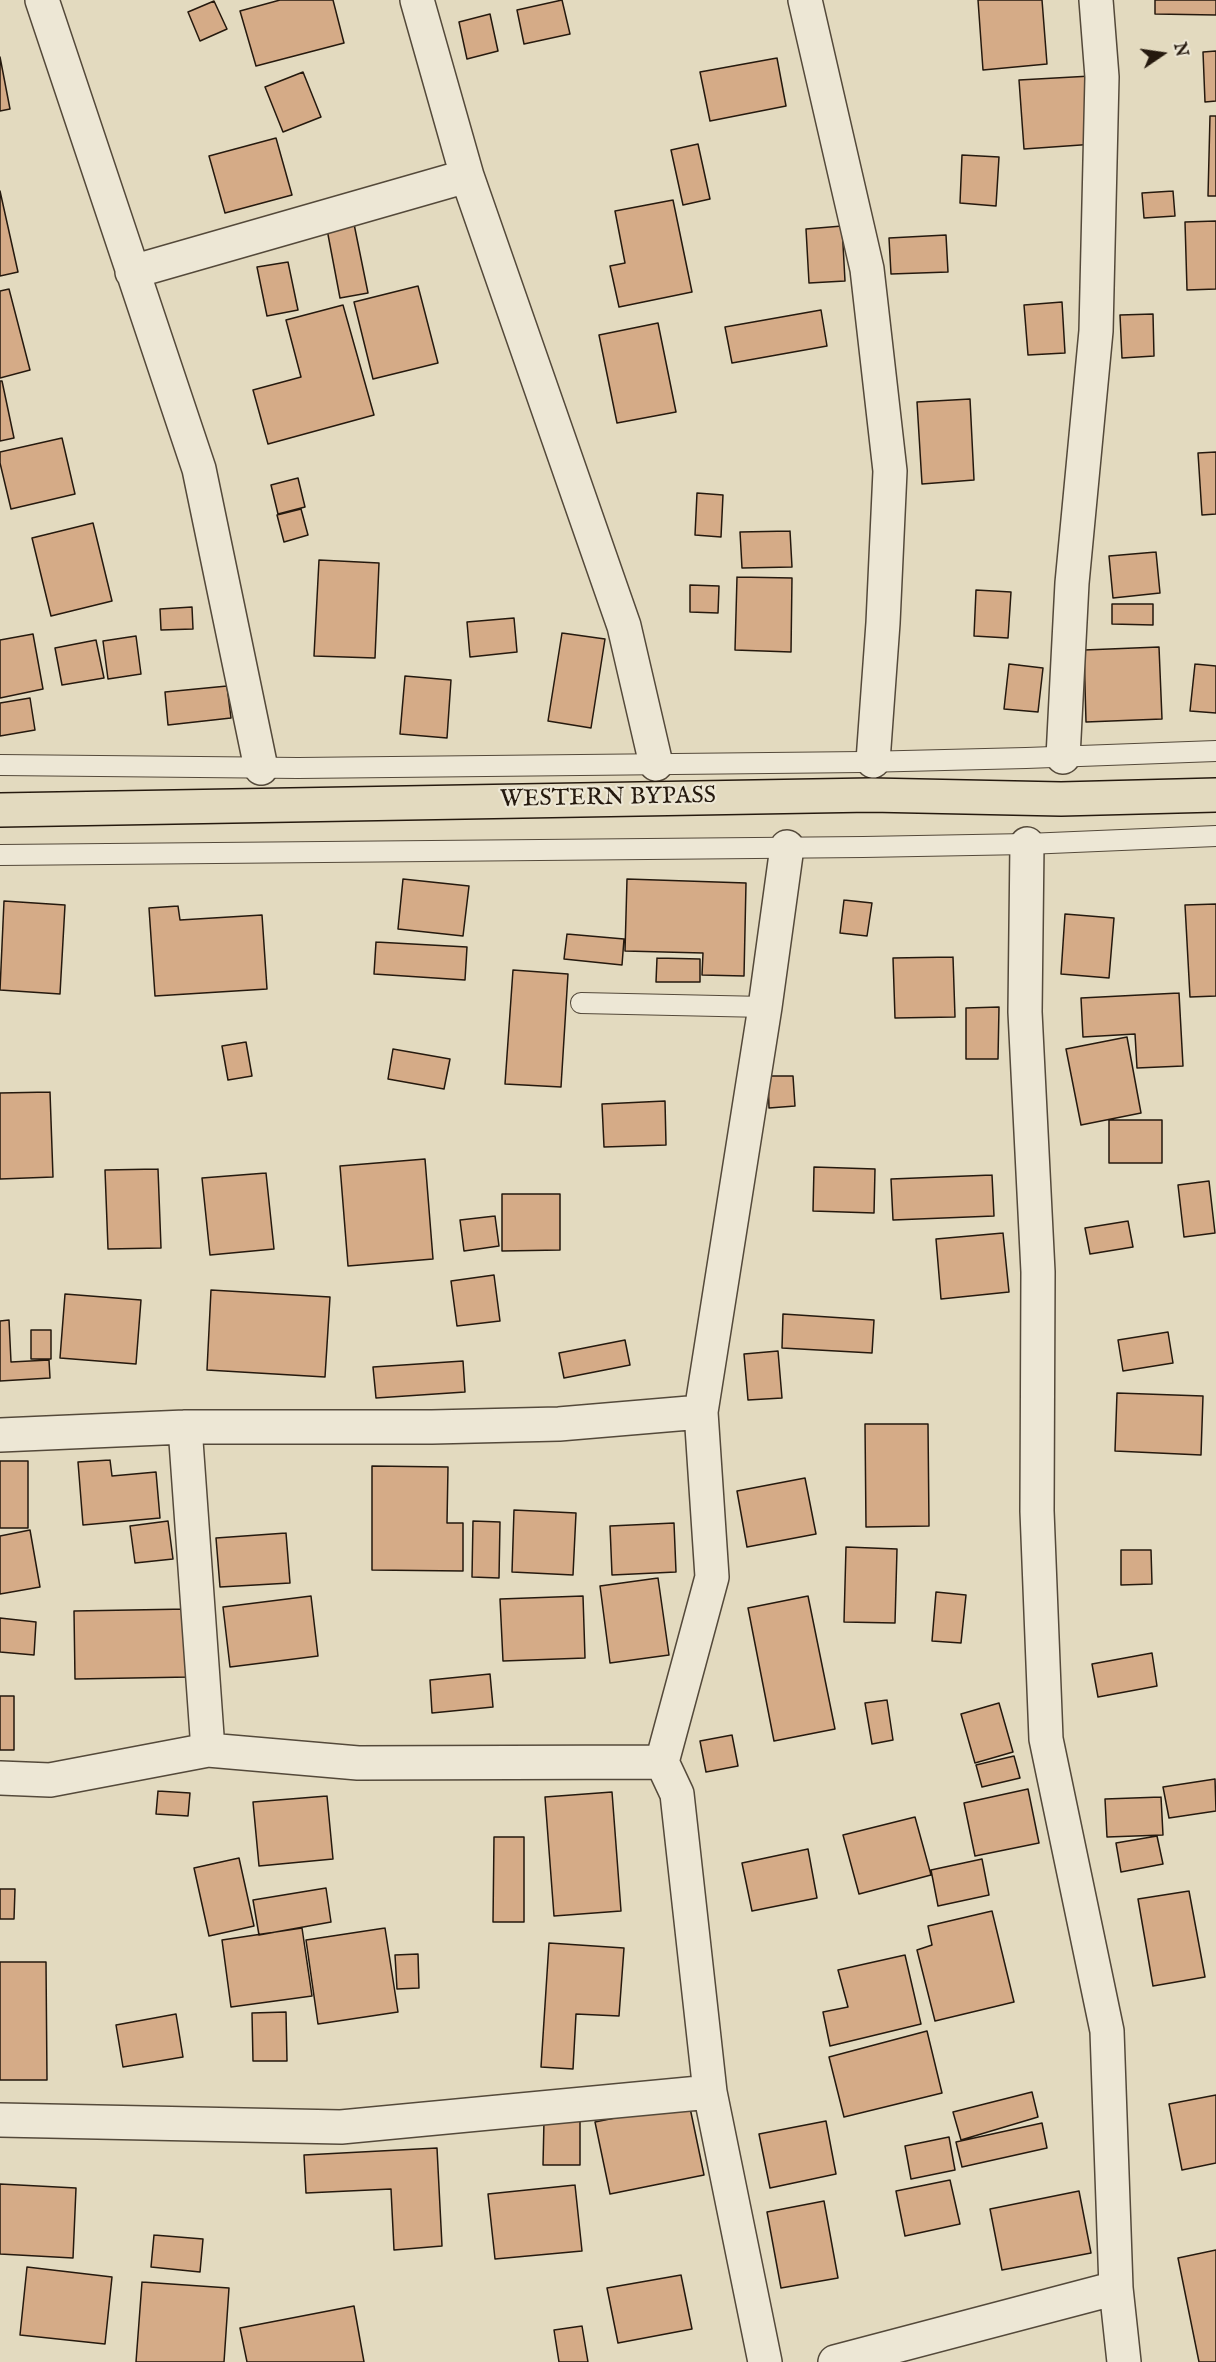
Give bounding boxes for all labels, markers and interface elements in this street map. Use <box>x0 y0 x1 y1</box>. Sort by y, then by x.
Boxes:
north arrow <box>1132 24 1192 84</box>
text: N <box>1168 41 1191 59</box>
street label: WESTERN BYPASS <box>500 783 716 815</box>

